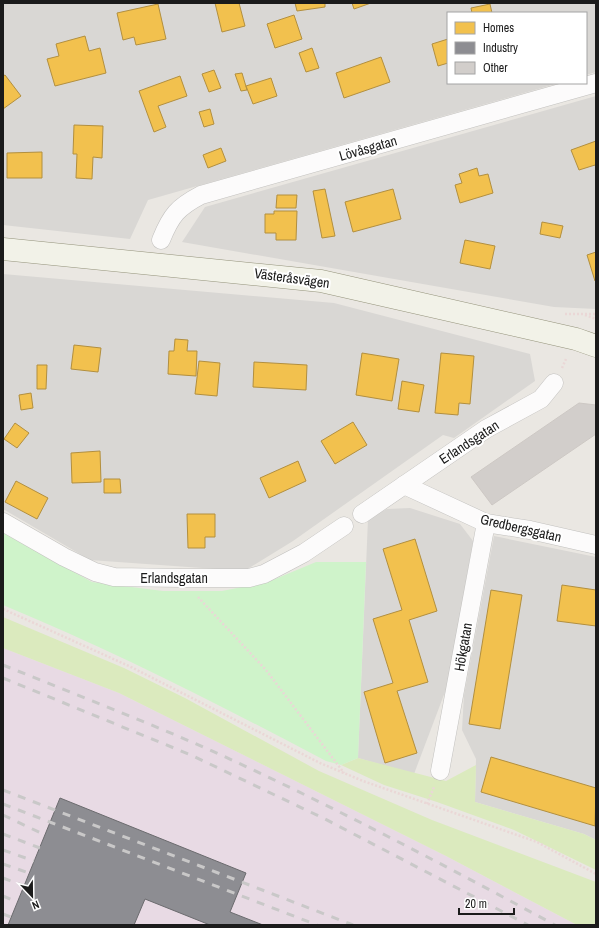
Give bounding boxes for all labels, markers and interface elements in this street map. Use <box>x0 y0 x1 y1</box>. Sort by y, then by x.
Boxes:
legend <box>447 12 587 84</box>
text: Homes <box>483 20 514 36</box>
text: Industry <box>483 40 518 56</box>
text: Other <box>483 60 508 76</box>
street label: Lövåsgatan <box>337 131 399 165</box>
street label: Västeråsvägen <box>253 264 331 292</box>
street label: Erlandsgatan <box>436 416 502 468</box>
street label: Gredbergsgatan <box>479 510 563 546</box>
street label: Erlandsgatan <box>140 569 208 587</box>
street label: Hökgatan <box>450 621 476 673</box>
north arrow <box>12 876 52 916</box>
scale bar <box>459 890 514 916</box>
text: 20 m <box>465 896 487 912</box>
text: N <box>30 898 41 913</box>

